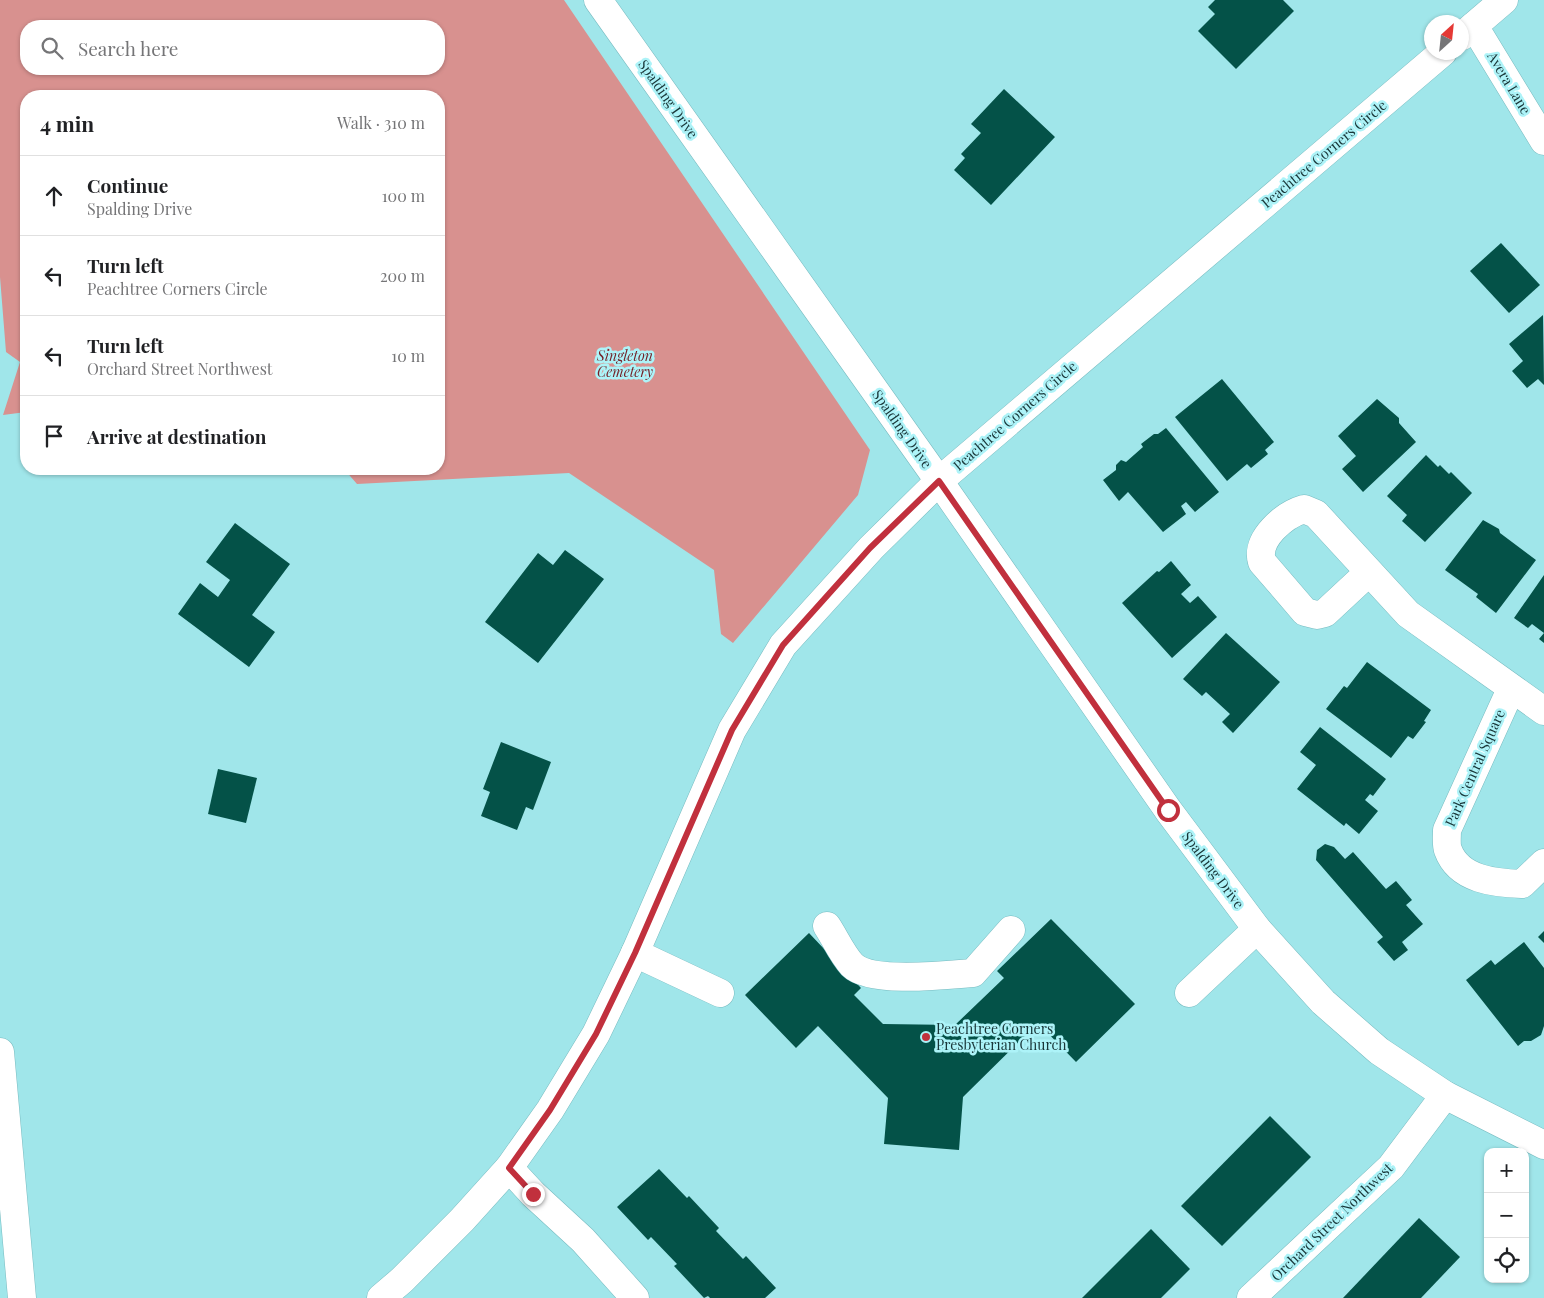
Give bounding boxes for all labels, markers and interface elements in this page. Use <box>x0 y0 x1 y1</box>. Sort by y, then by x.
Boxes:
north arrow <box>1424 15 1469 60</box>
search box <box>20 20 445 75</box>
icon: search <box>38 34 66 62</box>
text: Search here <box>78 35 178 61</box>
street label: Avera Lane <box>1483 47 1536 118</box>
street label: Spalding Drive <box>634 56 703 142</box>
street label: Peachtree Corners Circle <box>1257 96 1390 212</box>
text: 4 min <box>40 109 94 137</box>
text: Walk · 310 m <box>337 112 425 133</box>
text: Continue <box>87 172 168 198</box>
icon: ahead <box>40 182 68 210</box>
text: 100 m <box>382 185 425 206</box>
text: Spalding Drive <box>87 198 192 219</box>
text: Turn left <box>87 252 164 278</box>
icon: left <box>40 262 68 290</box>
text: 200 m <box>380 265 425 286</box>
text: Peachtree Corners Circle <box>87 278 268 299</box>
text: Turn left <box>87 332 164 358</box>
icon: left <box>40 342 68 370</box>
text: 10 m <box>391 345 425 366</box>
park label: Singleton Cemetery <box>596 346 653 381</box>
street label: Peachtree Corners Circle <box>949 357 1081 475</box>
text: Orchard Street Northwest <box>87 358 272 379</box>
street label: Spalding Drive <box>868 386 937 472</box>
icon: arrive <box>40 422 68 450</box>
text: Arrive at destination <box>87 423 267 449</box>
street label: Park Central Square <box>1440 706 1509 829</box>
route start <box>1157 799 1180 822</box>
street label: Spalding Drive <box>1178 827 1249 912</box>
place label: Peachtree Corners Presbyterian Church <box>936 1019 1067 1054</box>
marker: Peachtree Corners Presbyterian Church <box>920 1031 932 1043</box>
map controls <box>1484 1148 1529 1283</box>
button: + <box>1484 1148 1529 1193</box>
street label: Orchard Street Northwest <box>1267 1158 1397 1285</box>
route end <box>522 1183 545 1206</box>
button: − <box>1484 1193 1529 1238</box>
button: locate <box>1484 1238 1529 1283</box>

